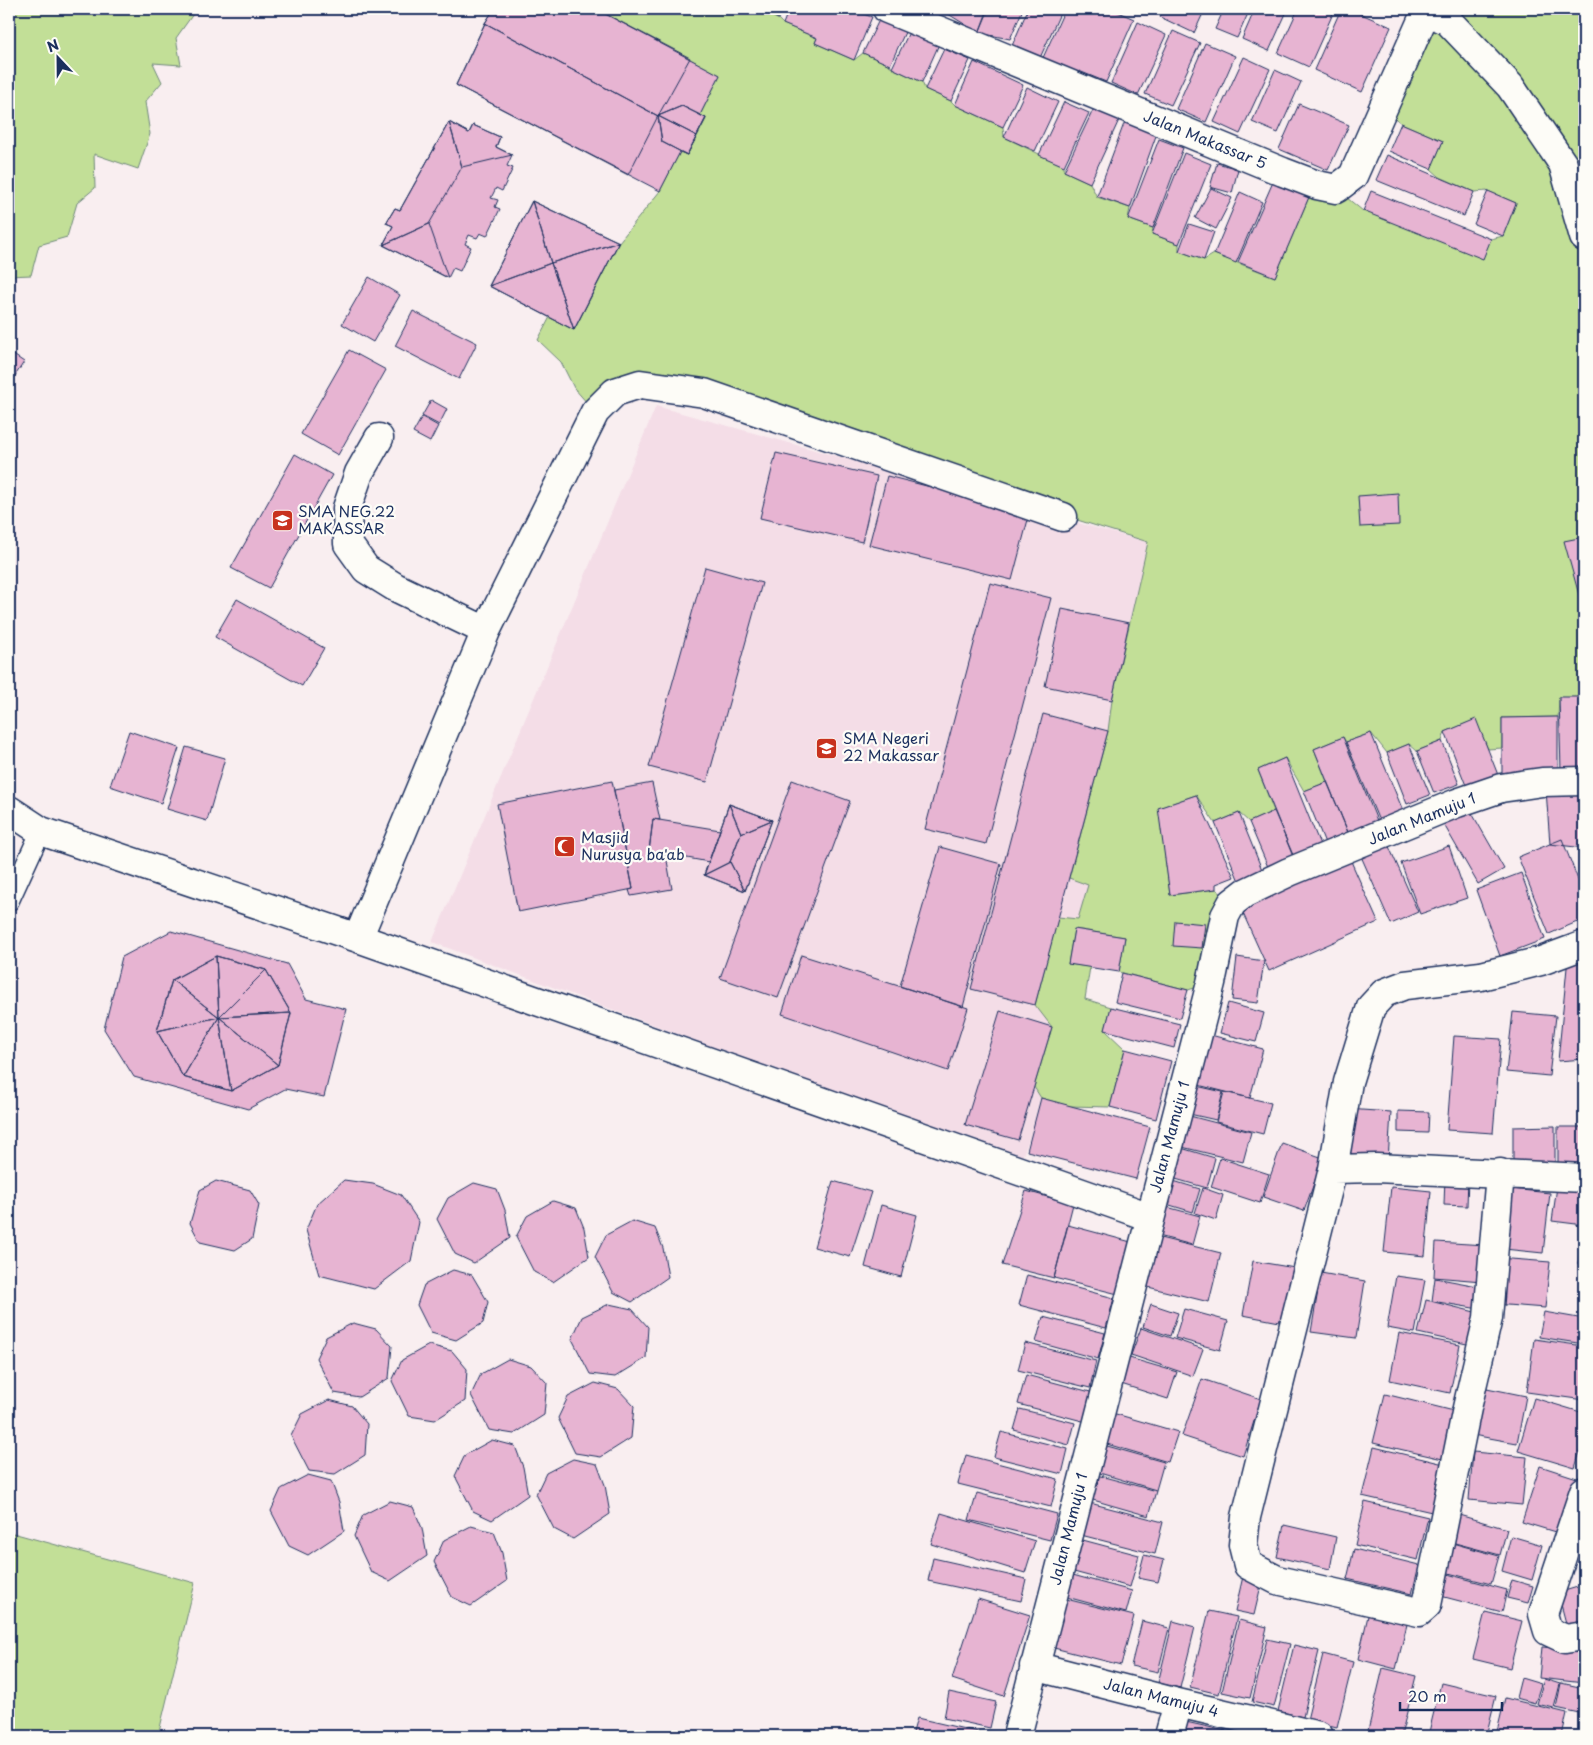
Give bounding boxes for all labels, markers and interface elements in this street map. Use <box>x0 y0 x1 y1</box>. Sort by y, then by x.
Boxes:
north arrow <box>32 32 82 82</box>
text: N <box>44 34 62 57</box>
street label: Jalan Makassar 5 <box>1140 103 1271 174</box>
place label: SMA NEG.22 MAKASSAR <box>298 499 395 539</box>
school or university icon: SMA NEG.22 MAKASSAR <box>270 509 294 533</box>
place label: SMA Negeri 22 Makassar <box>843 726 939 766</box>
school or university icon: SMA Negeri 22 Makassar <box>815 736 839 760</box>
street label: Jalan Mamuju 1 <box>1364 785 1479 850</box>
place label: Masjid Nurusya ba'ab <box>581 825 685 865</box>
mosque icon: Masjid Nurusya ba'ab <box>553 835 577 859</box>
street label: Jalan Mamuju 1 <box>1143 1078 1195 1195</box>
street label: Jalan Mamuju 1 <box>1042 1470 1093 1587</box>
street label: Jalan Mamuju 4 <box>1101 1671 1221 1722</box>
scale bar <box>1400 1680 1503 1712</box>
text: 20 m <box>1408 1684 1447 1707</box>

